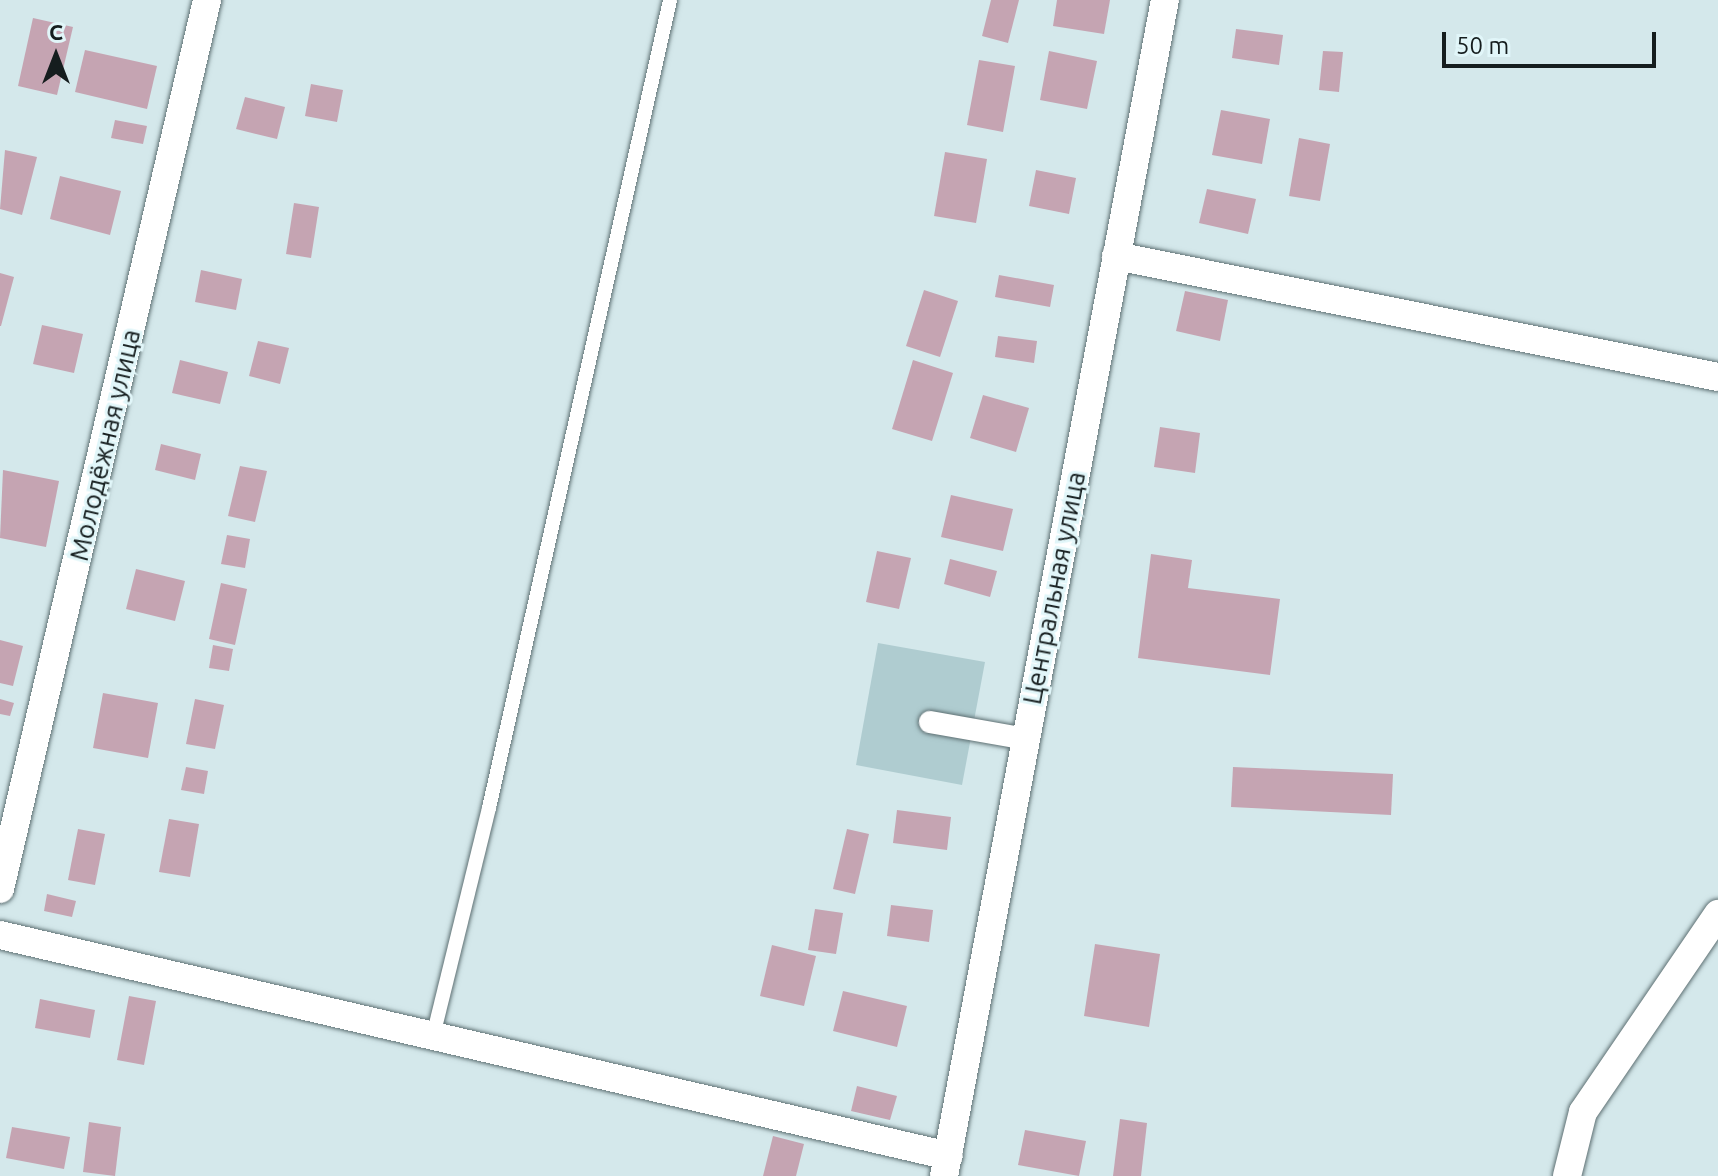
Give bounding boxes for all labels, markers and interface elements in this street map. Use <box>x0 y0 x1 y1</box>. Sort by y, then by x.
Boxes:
north arrow <box>16 16 96 96</box>
scale bar <box>1446 16 1660 66</box>
text: С <box>49 19 63 44</box>
text: 50 m <box>1456 32 1509 59</box>
street label: Молодёжная улица <box>63 326 147 564</box>
street label: Центральная улица <box>1016 469 1092 707</box>

